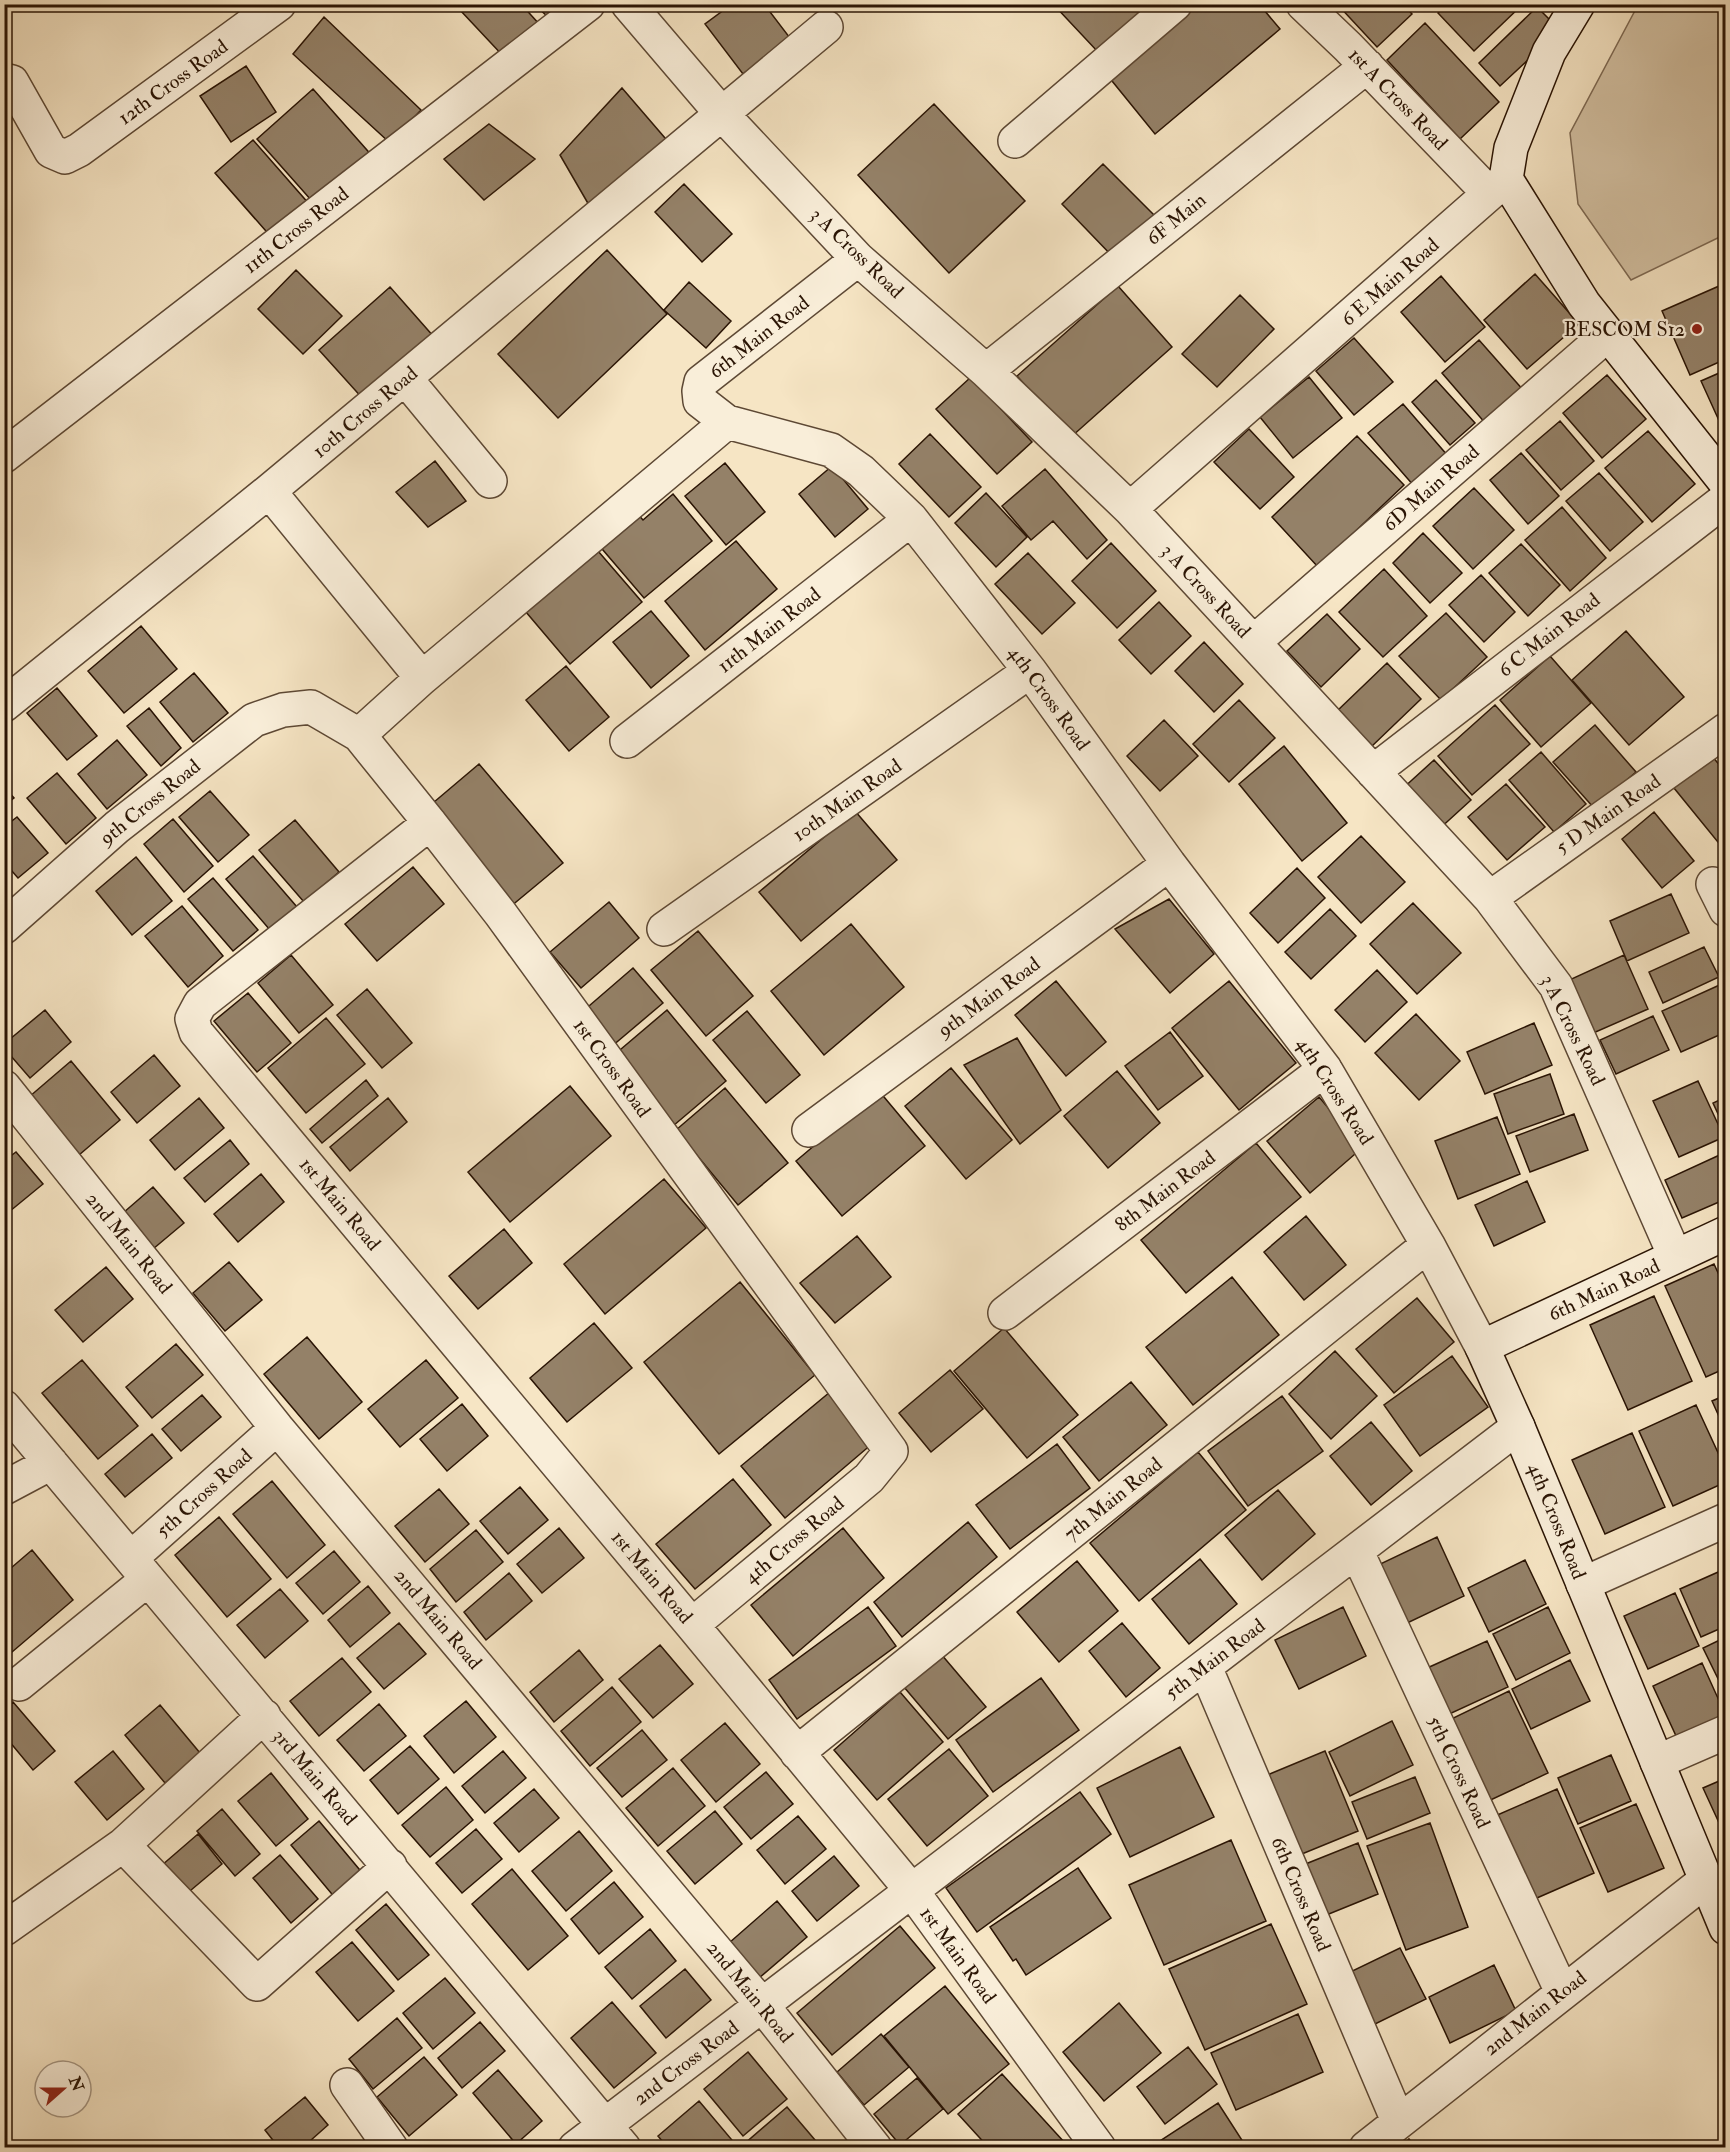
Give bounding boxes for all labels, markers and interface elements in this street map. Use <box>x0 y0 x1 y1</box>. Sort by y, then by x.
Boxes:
street label: 12th Cross Road <box>113 34 233 130</box>
street label: 1st A Cross Road <box>1343 43 1453 156</box>
street label: 11th Cross Road <box>238 181 354 279</box>
street label: 6F Main <box>1141 187 1211 251</box>
street label: 3 A Cross Road <box>805 202 909 304</box>
street label: 6 E Main Road <box>1336 232 1444 331</box>
street label: 6th Main Road <box>704 290 814 384</box>
place label: BESCOM S12 <box>1564 317 1685 342</box>
marker: BESCOM S12 <box>1690 322 1704 336</box>
street label: 10th Cross Road <box>307 361 423 463</box>
street label: 6D Main Road <box>1378 439 1484 537</box>
street label: 3 A Cross Road <box>1156 539 1256 644</box>
street label: 11th Main Road <box>712 582 826 678</box>
street label: 6 C Main Road <box>1493 587 1605 682</box>
street label: 4th Cross Road <box>1003 641 1095 755</box>
street label: 10th Main Road <box>788 753 907 847</box>
street label: 9th Cross Road <box>93 754 206 852</box>
street label: 5 D Main Road <box>1551 769 1666 859</box>
street label: 9th Main Road <box>931 951 1045 1044</box>
street label: 3 A Cross Road <box>1535 971 1611 1090</box>
street label: 1st Cross Road <box>568 1014 656 1122</box>
street label: 4th Cross Road <box>1291 1033 1379 1150</box>
street label: 8th Main Road <box>1110 1145 1220 1237</box>
street label: 1st Main Road <box>294 1152 386 1256</box>
street label: 2nd Main Road <box>80 1187 178 1299</box>
street label: 6th Main Road <box>1544 1253 1664 1327</box>
street label: 5th Cross Road <box>151 1443 257 1543</box>
street label: 7th Main Road <box>1059 1452 1167 1546</box>
street label: 4th Cross Road <box>1522 1459 1592 1583</box>
street label: 4th Cross Road <box>739 1491 849 1589</box>
street label: 1st Main Road <box>606 1525 698 1629</box>
street label: 2nd Main Road <box>389 1564 487 1674</box>
street label: 5th Main Road <box>1160 1613 1270 1705</box>
street label: 5th Cross Road <box>1422 1712 1496 1832</box>
street label: 3rd Main Road <box>267 1724 363 1830</box>
street label: 6th Cross Road <box>1266 1833 1336 1955</box>
street label: 1st Main Road <box>914 1902 1002 2008</box>
street label: 2nd Main Road <box>701 1936 799 2048</box>
street label: 2nd Main Road <box>1479 1965 1591 2061</box>
street label: 2nd Cross Road <box>628 2015 744 2111</box>
north arrow <box>33 2059 93 2119</box>
text: N <box>64 2073 88 2095</box>

